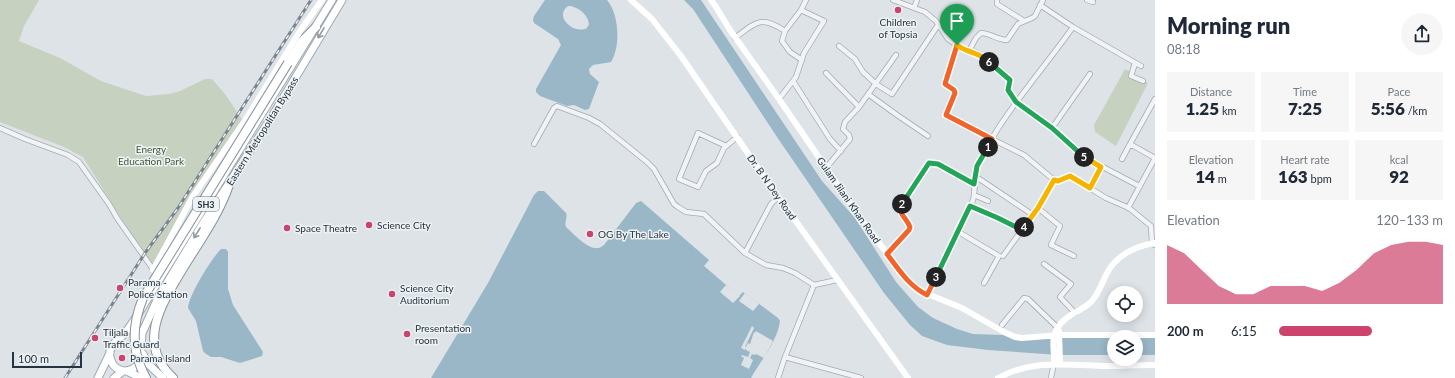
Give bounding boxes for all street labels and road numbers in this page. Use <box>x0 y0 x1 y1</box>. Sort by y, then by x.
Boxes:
street label: Eastern Metropolitan Bypass <box>223 74 301 188</box>
street label: Dr. B N Dey Road <box>745 152 799 222</box>
street label: Gulam Jilani Khan Road <box>815 155 883 245</box>
road number: SH3 <box>193 197 219 211</box>

